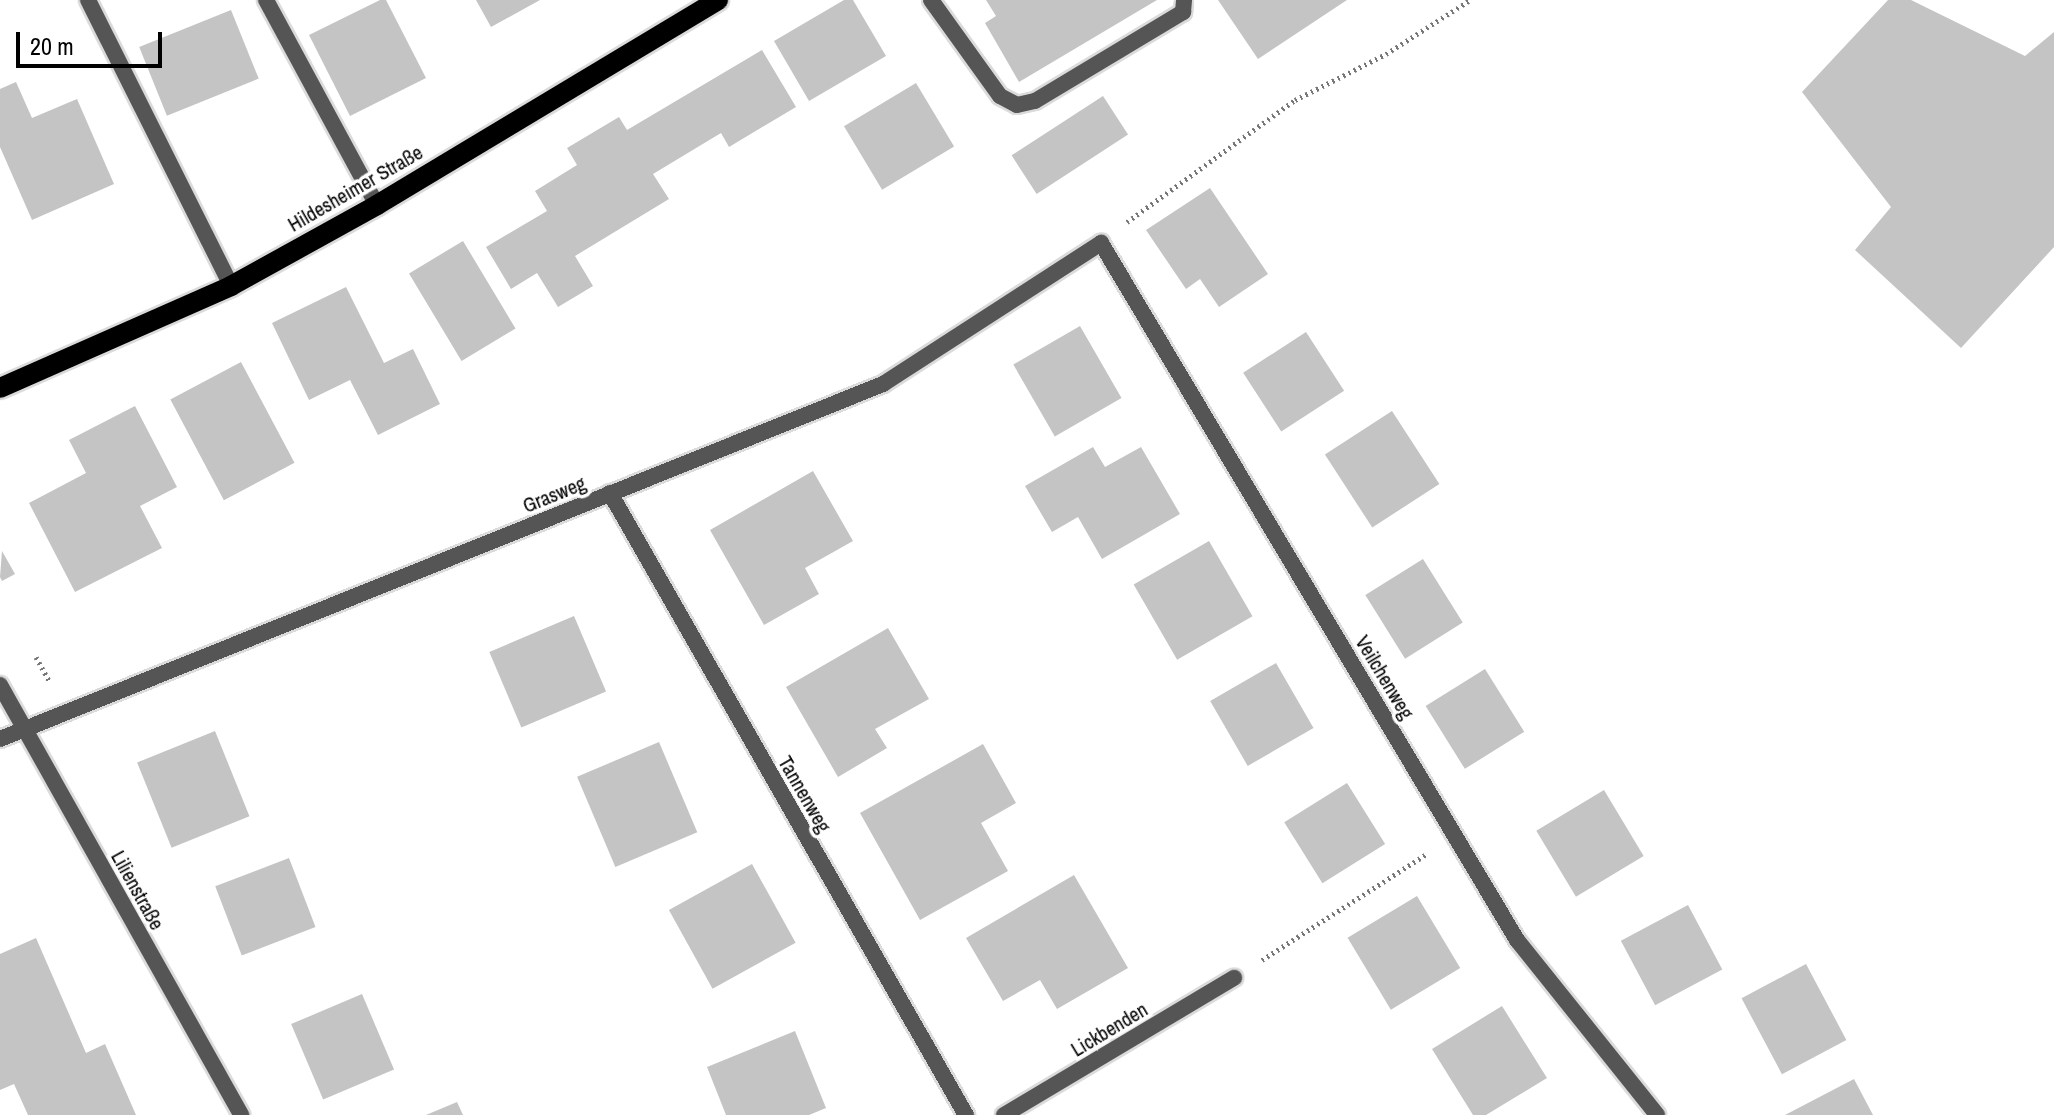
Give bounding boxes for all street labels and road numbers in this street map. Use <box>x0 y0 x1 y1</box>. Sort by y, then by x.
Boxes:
street label: Hildesheimer Straße <box>283 140 427 236</box>
street label: Grasweg <box>519 471 589 517</box>
street label: Veilchenweg <box>1351 631 1419 723</box>
street label: Tannenweg <box>774 752 836 836</box>
street label: Lilienstraße <box>107 846 169 934</box>
street label: Lickbenden <box>1066 997 1152 1061</box>

